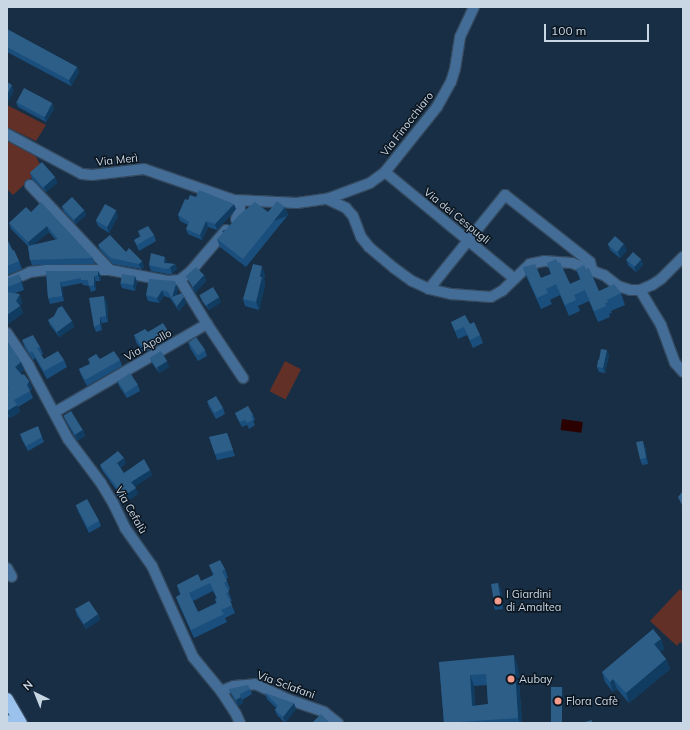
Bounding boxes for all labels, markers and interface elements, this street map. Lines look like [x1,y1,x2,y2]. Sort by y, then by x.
scale bar [546,16,651,42]
text: 100 m [551,23,586,38]
street label: Via Finocchiaro [378,89,436,159]
street label: Via Merì [96,151,138,169]
street label: Via dei Cespugli [421,185,493,247]
street label: Via Apollo [122,326,174,364]
street label: Via Cefalù [112,484,150,536]
place label: I Giardini di Amaltea [506,588,561,614]
marker: I Giardini di Amaltea [493,596,503,606]
street label: Via Sclafani [255,668,317,702]
place label: Aubay [519,672,552,686]
north arrow [16,674,56,714]
marker: Aubay [506,674,516,684]
text: N [20,677,36,693]
place label: Flora Cafè [566,694,618,708]
marker: Flora Cafè [553,696,563,706]

